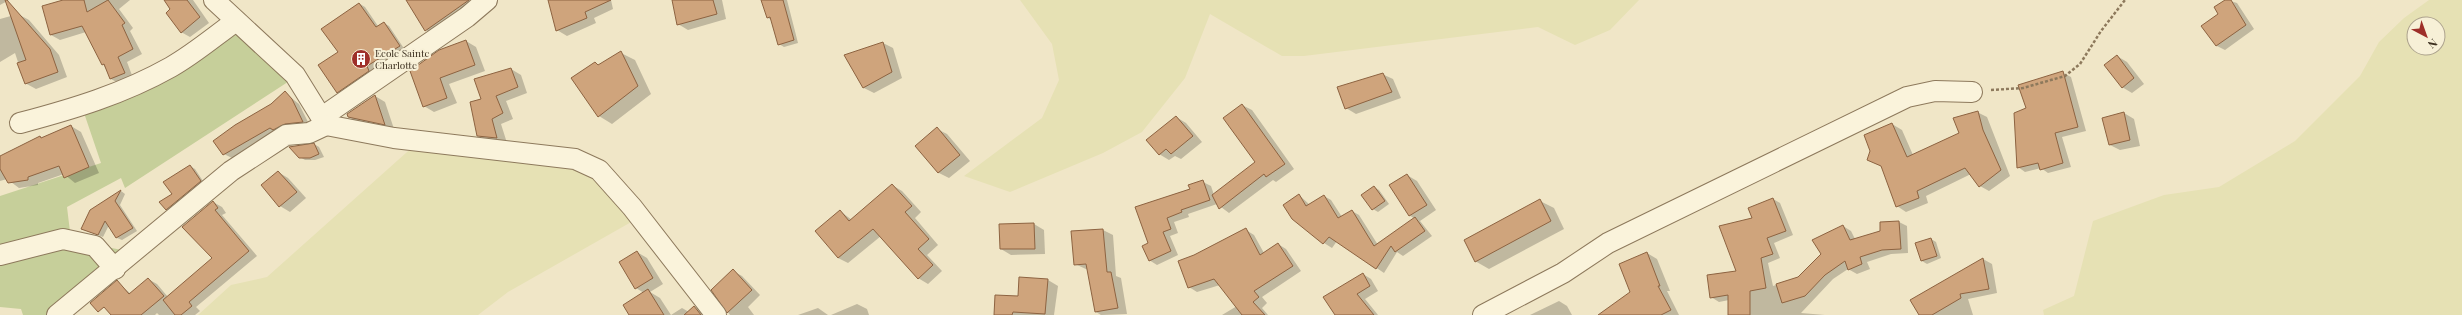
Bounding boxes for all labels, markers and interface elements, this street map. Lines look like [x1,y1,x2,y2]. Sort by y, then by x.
north arrow [2406,16,2446,56]
text: N [2425,36,2441,52]
place label: Ecole Sainte Charlotte [375,46,430,72]
building icon: Ecole Sainte Charlotte [350,48,372,70]

